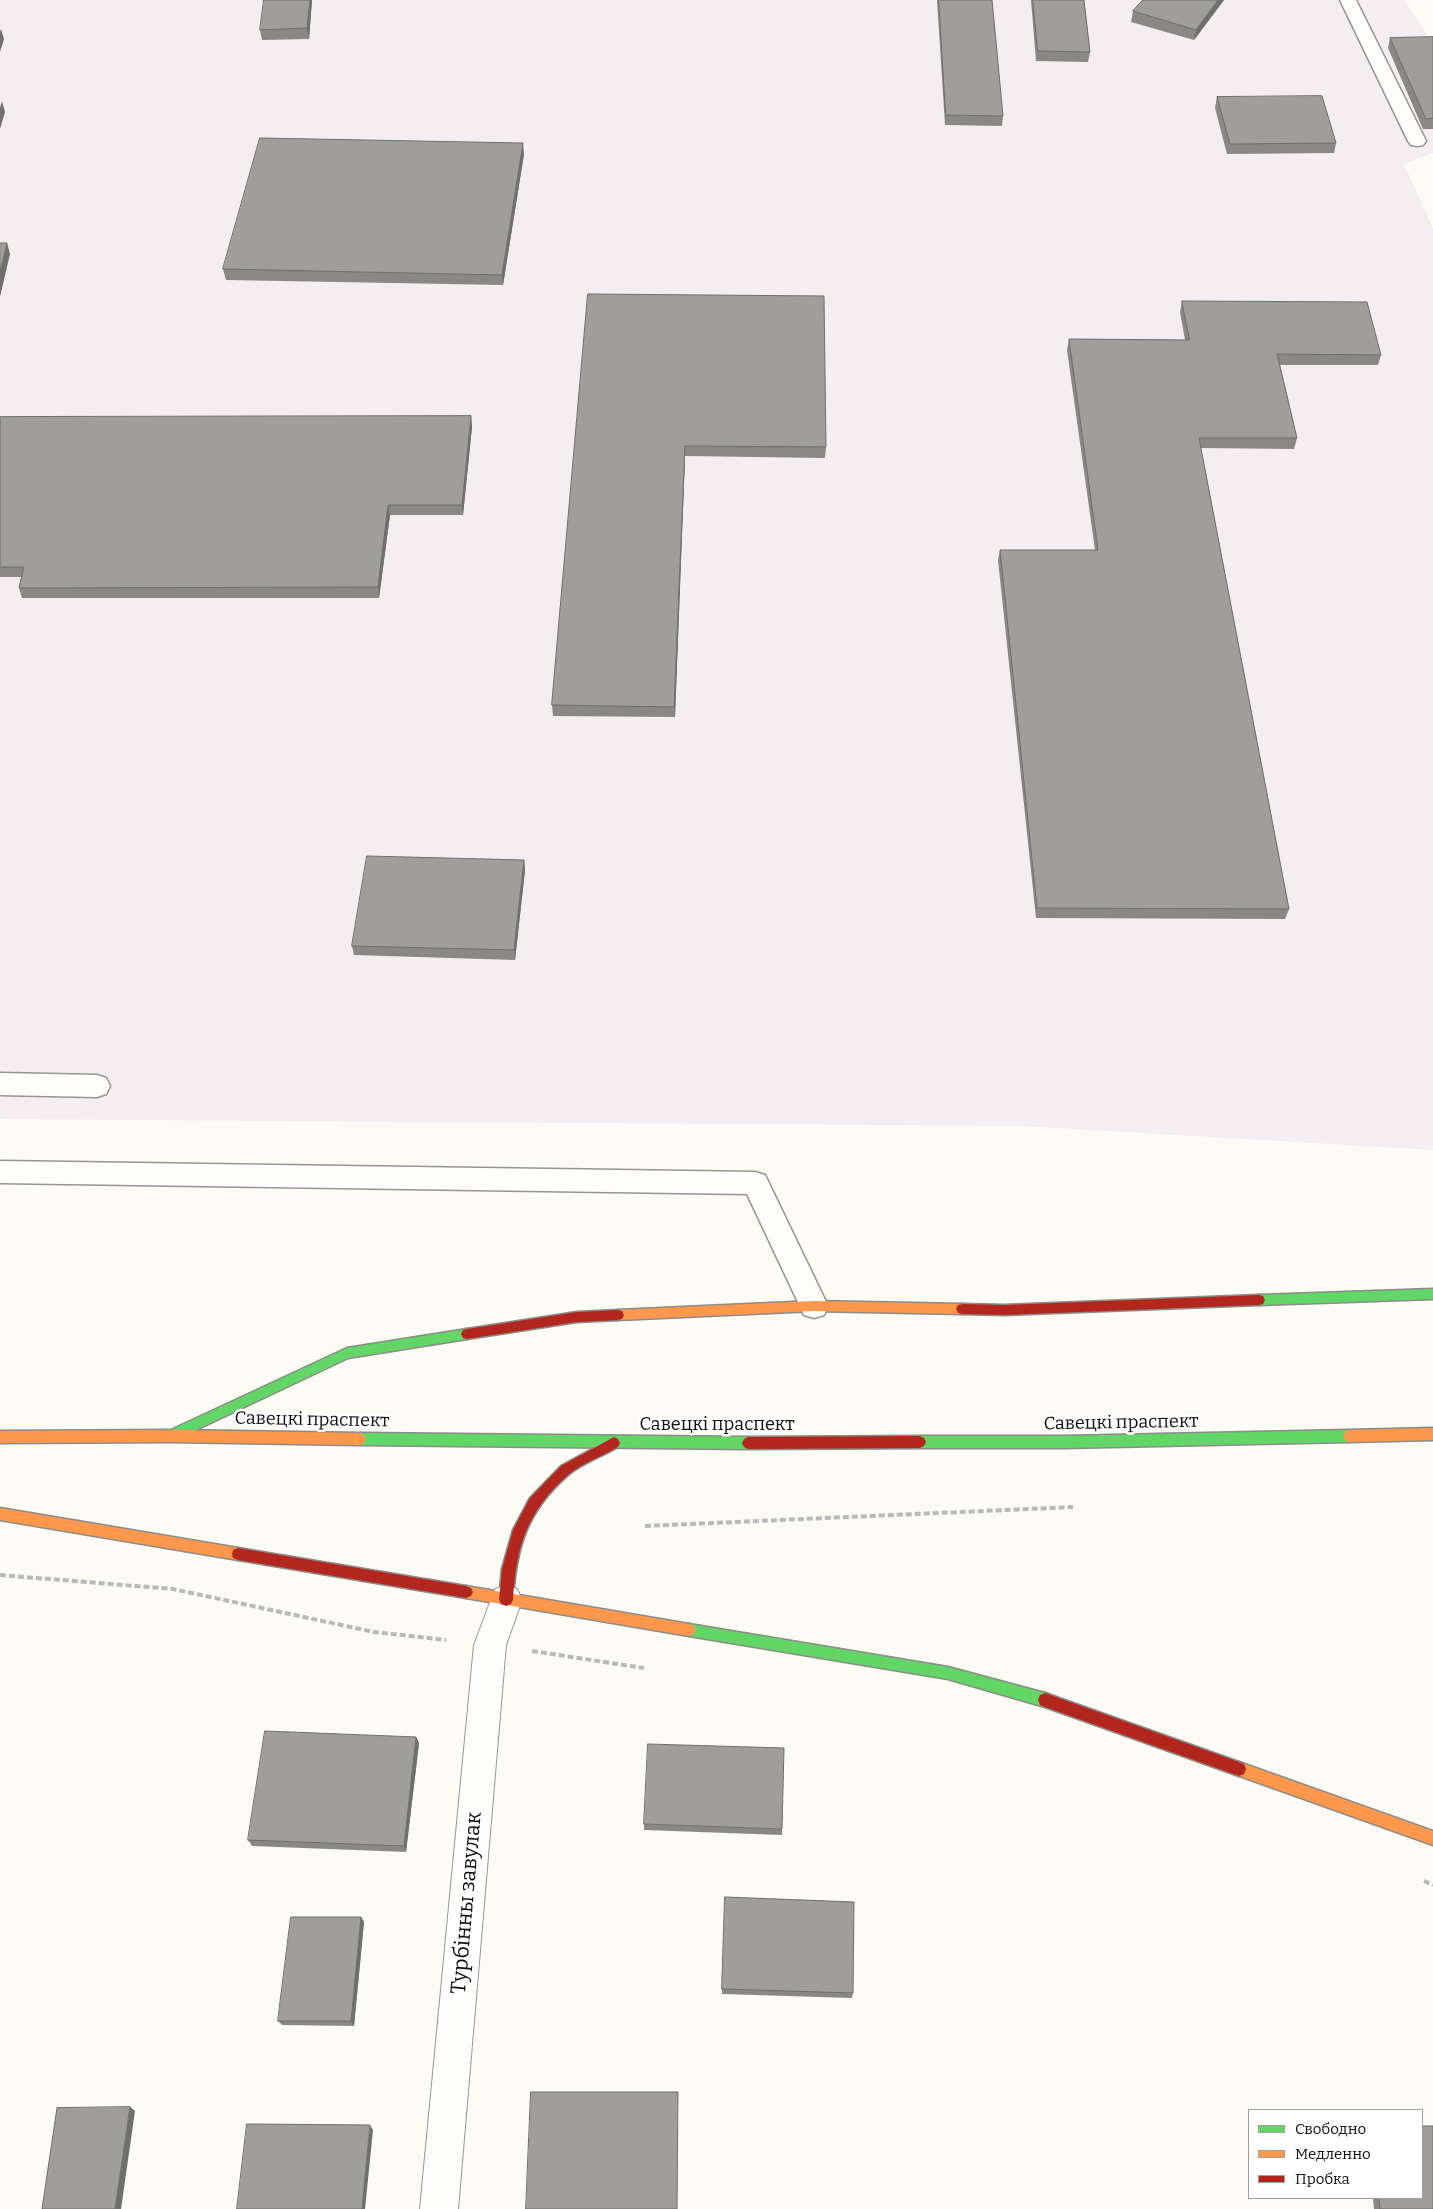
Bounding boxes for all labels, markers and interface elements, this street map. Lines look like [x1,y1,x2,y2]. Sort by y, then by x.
street label: Савецкі праспект [234,1408,390,1432]
street label: Савецкі праспект [1043,1411,1199,1435]
street label: Савецкі праспект [640,1414,794,1436]
street label: Турбінны завулак [446,1811,488,1995]
legend [1248,2109,1423,2199]
text: Свободно [1295,2120,1366,2138]
text: Медленно [1295,2145,1371,2163]
text: Пробка [1295,2170,1350,2188]

